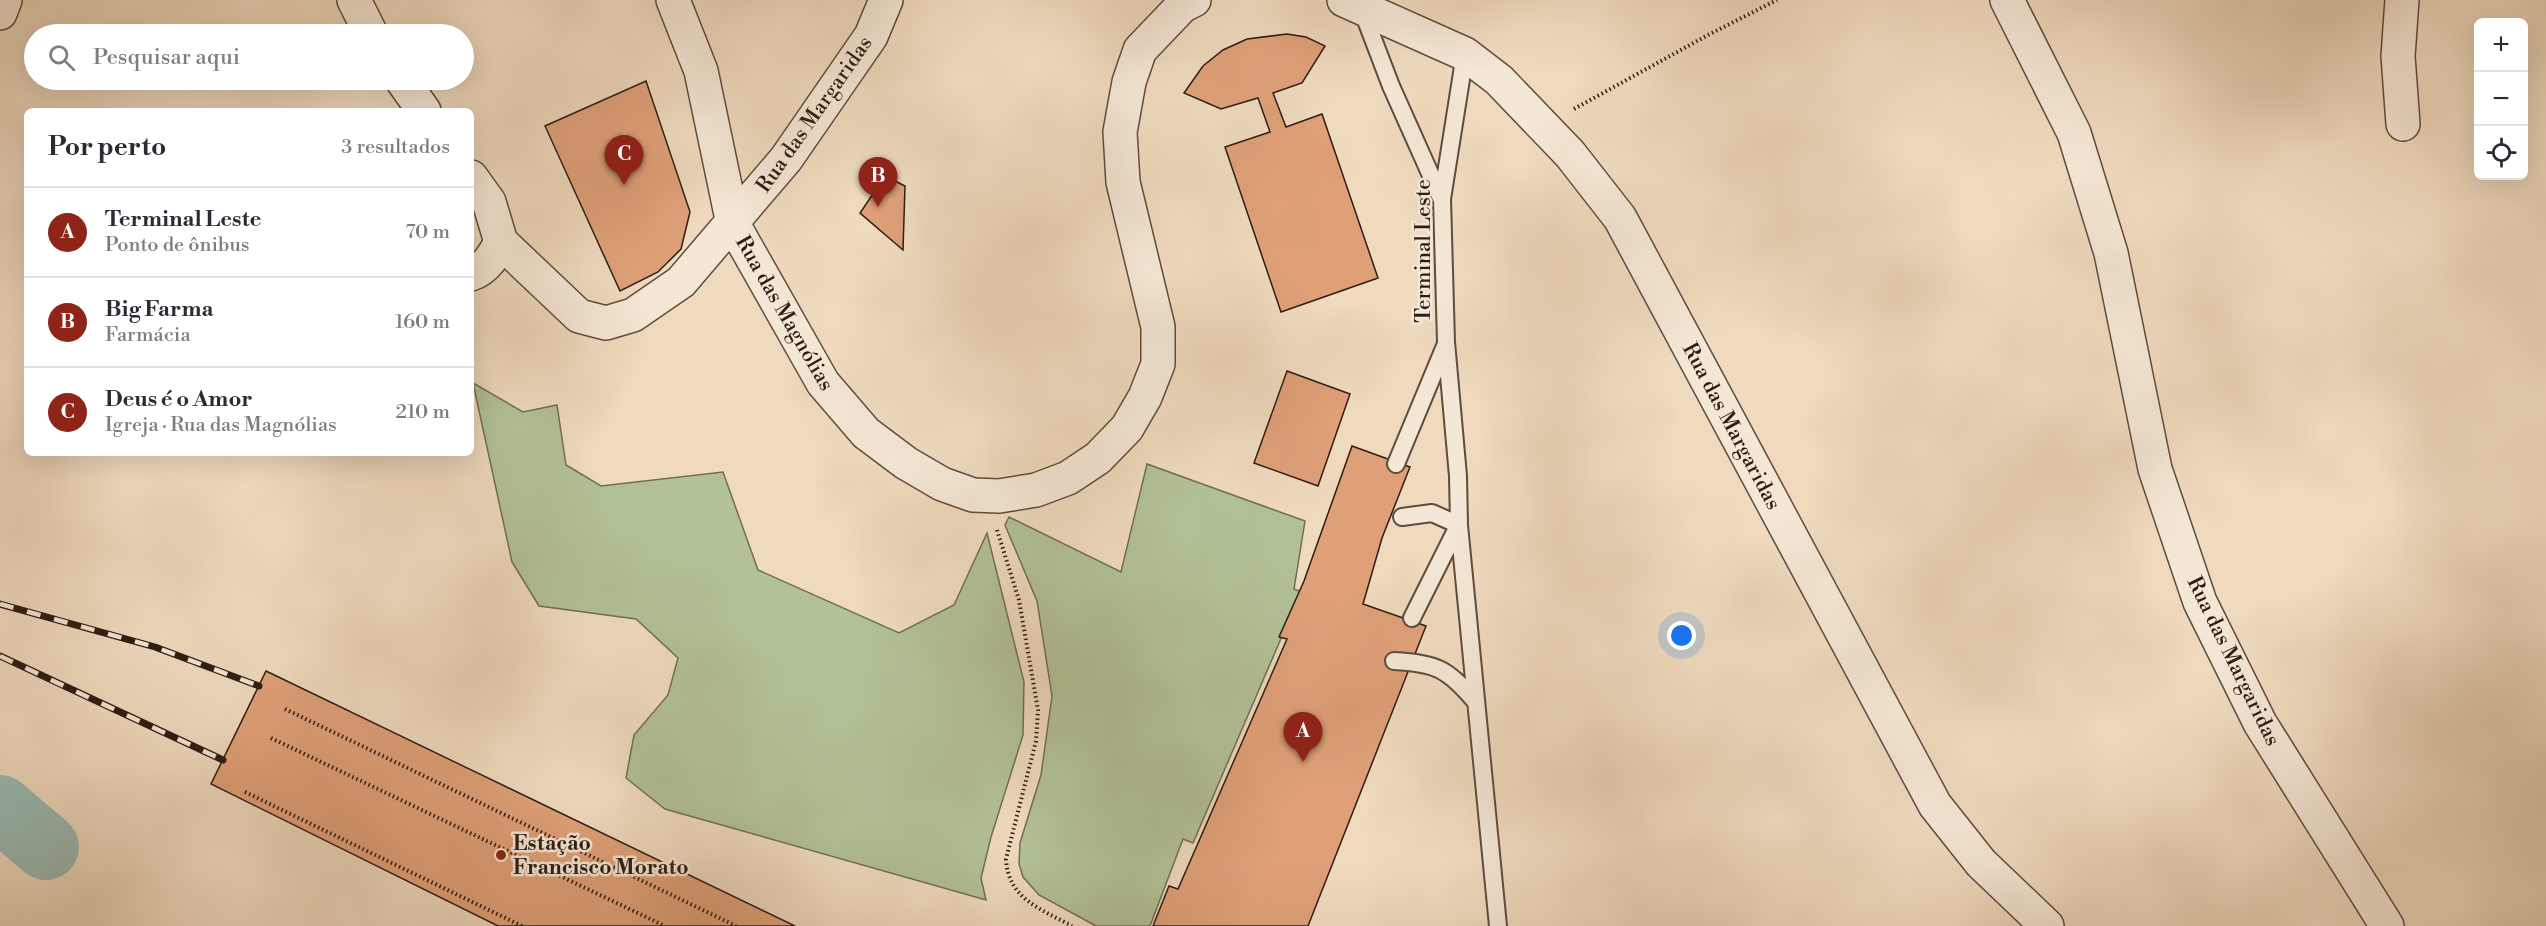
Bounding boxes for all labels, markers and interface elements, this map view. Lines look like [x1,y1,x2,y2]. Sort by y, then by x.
map controls [2474,18,2528,180]
button: + [2474,18,2528,72]
search box [24,24,474,90]
street label: Rua das Margaridas [751,31,879,198]
icon: search [45,41,78,74]
text: Pesquisar aqui [93,44,240,71]
button: − [2474,72,2528,126]
button: locate [2474,126,2528,180]
text: Por perto [48,131,166,163]
text: 3 resultados [341,135,450,160]
pin: C [604,136,644,185]
pin: B [858,158,898,207]
street label: Terminal Leste [1411,179,1437,323]
text: Terminal Leste [105,206,261,233]
text: A [60,220,75,245]
text: 70 m [406,220,450,245]
street label: Rua das Magnólias [729,231,839,396]
text: Ponto de ônibus [105,233,250,258]
text: Big Farma [105,296,213,323]
text: B [60,310,75,335]
text: 160 m [395,310,450,335]
text: Farmácia [105,323,191,348]
street label: Rua das Margaridas [1676,339,1786,514]
text: Deus é o Amor [105,386,252,413]
text: C [60,400,75,425]
text: 210 m [395,400,450,425]
text: Igreja · Rua das Magnólias [105,413,337,438]
street label: Rua das Margaridas [2181,572,2285,750]
your location [1667,621,1696,650]
pin: A [1284,712,1322,762]
place label: Estação Francisco Morato [513,831,689,881]
marker: Estação Francisco Morato [494,848,508,862]

